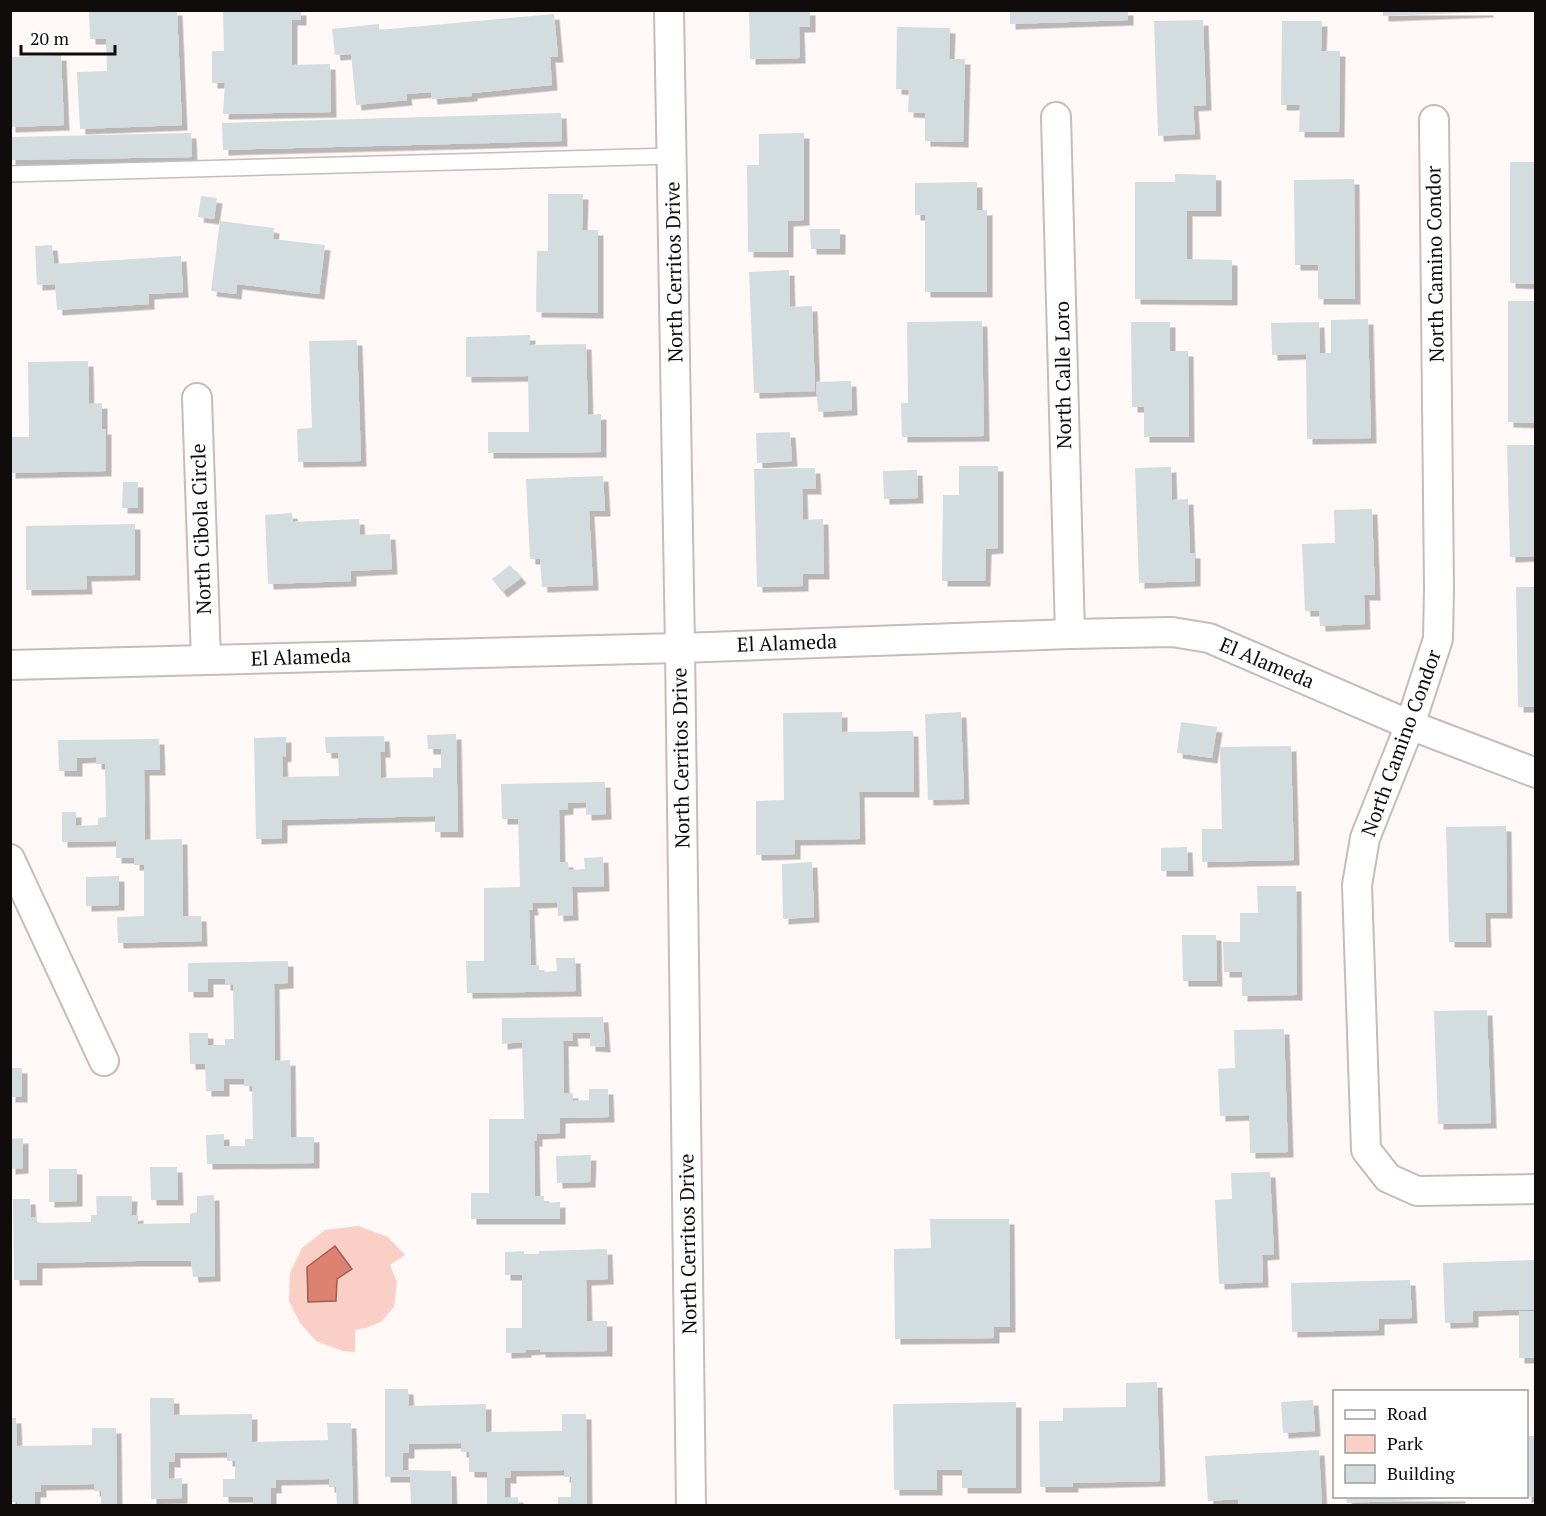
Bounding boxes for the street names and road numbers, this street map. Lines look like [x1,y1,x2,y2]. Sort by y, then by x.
street label: North Camino Condor [1419,165,1450,363]
street label: North Cerritos Drive [658,181,689,363]
street label: North Calle Loro [1048,301,1077,449]
street label: North Cibola Circle [184,443,217,615]
street label: El Alameda [736,627,838,658]
street label: El Alameda [1216,630,1319,695]
street label: El Alameda [250,641,352,672]
street label: North Camino Condor [1354,646,1447,840]
street label: North Cerritos Drive [665,667,696,849]
street label: North Cerritos Drive [672,1153,703,1335]

